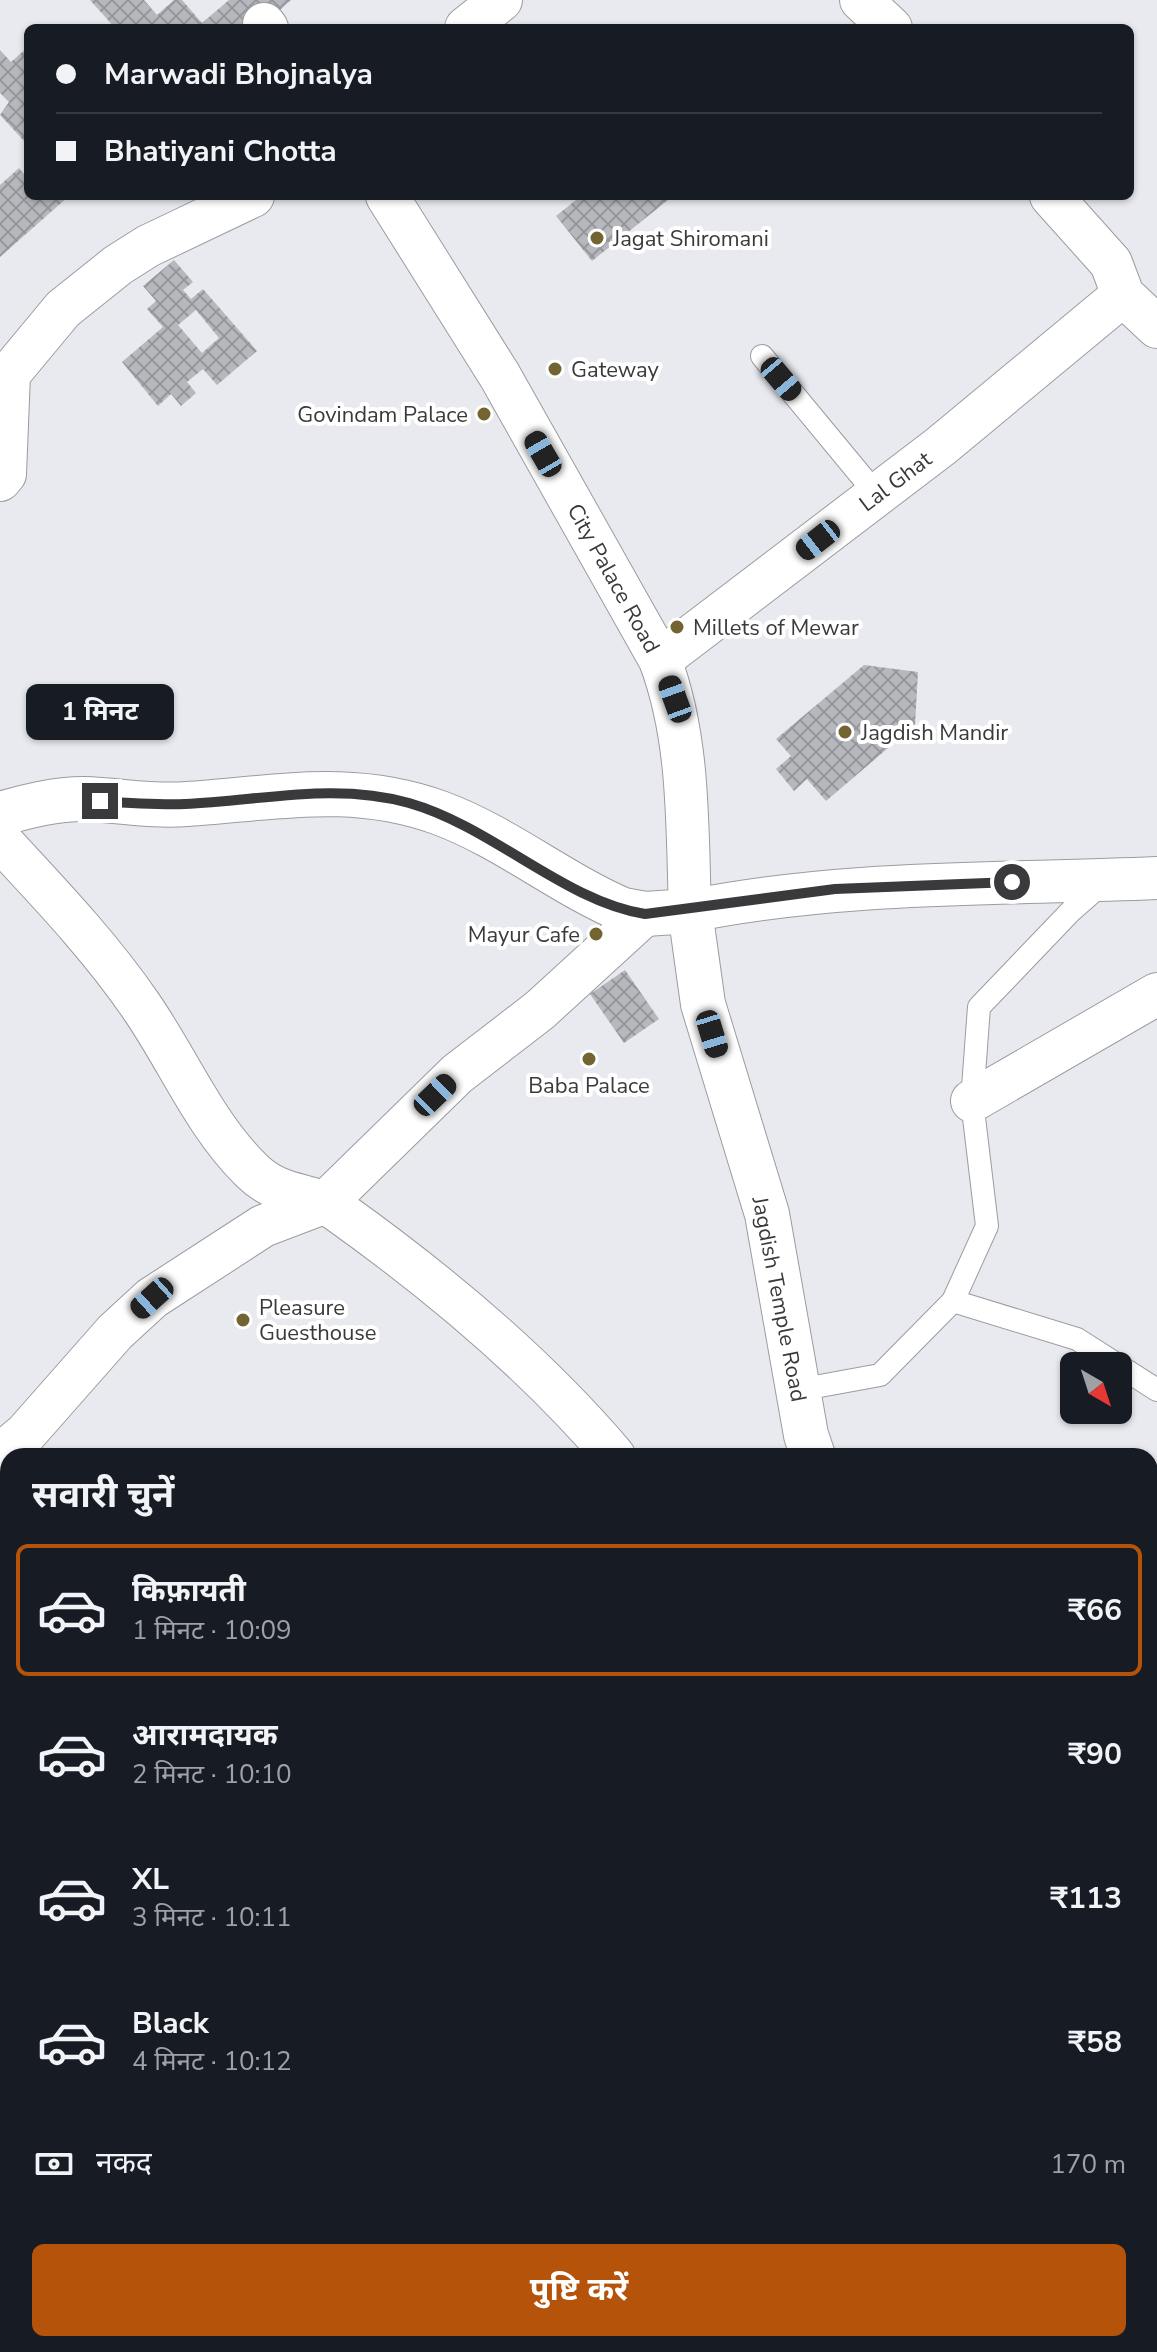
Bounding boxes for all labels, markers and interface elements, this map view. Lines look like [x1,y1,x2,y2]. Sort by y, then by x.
text: Marwadi Bhojnalya [104,54,373,95]
text: Bhatiyani Chotta [104,131,337,172]
place label: Jagat Shiromani [612,224,769,254]
marker: Jagat Shiromani [588,229,606,247]
car [756,353,806,405]
place label: Gateway [571,355,660,385]
marker: Gateway [546,360,564,378]
place label: Govindam Palace [297,400,468,430]
marker: Govindam Palace [475,405,493,423]
car [521,427,565,481]
street label: Lal Ghat [853,444,938,519]
street label: City Palace Road [560,498,667,659]
car [792,516,844,564]
place label: Millets of Mewar [693,613,859,643]
marker: Millets of Mewar [668,618,686,636]
car [656,672,694,726]
callout: 1 मिनट [26,685,174,741]
text: 1 मिनट [61,694,139,729]
place label: Jagdish Mandir [860,718,1008,748]
marker: Jagdish Mandir [836,723,854,741]
route end [82,783,118,819]
route start [994,864,1030,900]
place label: Mayur Cafe [468,920,580,950]
marker: Mayur Cafe [587,925,605,943]
car [694,1008,730,1060]
marker: Baba Palace [580,1050,598,1068]
car [409,1070,461,1120]
place label: Baba Palace [528,1071,650,1101]
street label: Jagdish Temple Road [744,1193,814,1404]
car [126,1273,178,1323]
place label: Pleasure Guesthouse [259,1293,377,1348]
marker: Pleasure Guesthouse [234,1311,252,1329]
north arrow [1060,1352,1132,1424]
map controls [1060,1352,1132,1424]
text: सवारी चुनें [32,1471,174,1520]
text: किफ़ायती [132,1571,246,1612]
icon: car [36,1574,108,1646]
text: ₹66 [1068,1590,1122,1631]
text: 1 मिनट · 10:09 [132,1613,292,1648]
text: आरामदायक [132,1715,278,1756]
icon: car [36,1718,108,1790]
text: ₹90 [1068,1734,1122,1775]
text: 2 मिनट · 10:10 [132,1757,292,1792]
text: XL [132,1859,169,1900]
icon: car [36,1862,108,1934]
text: ₹113 [1050,1878,1122,1919]
text: 3 मिनट · 10:11 [132,1900,292,1935]
text: Black [132,2003,209,2044]
icon: car [36,2006,108,2078]
text: ₹58 [1068,2022,1122,2063]
text: 4 मिनट · 10:12 [132,2044,292,2079]
icon: cash [32,2142,76,2186]
text: नकद [96,2143,152,2184]
text: 170 m [1050,2147,1126,2182]
button: पुष्टि करें [32,2244,1126,2336]

